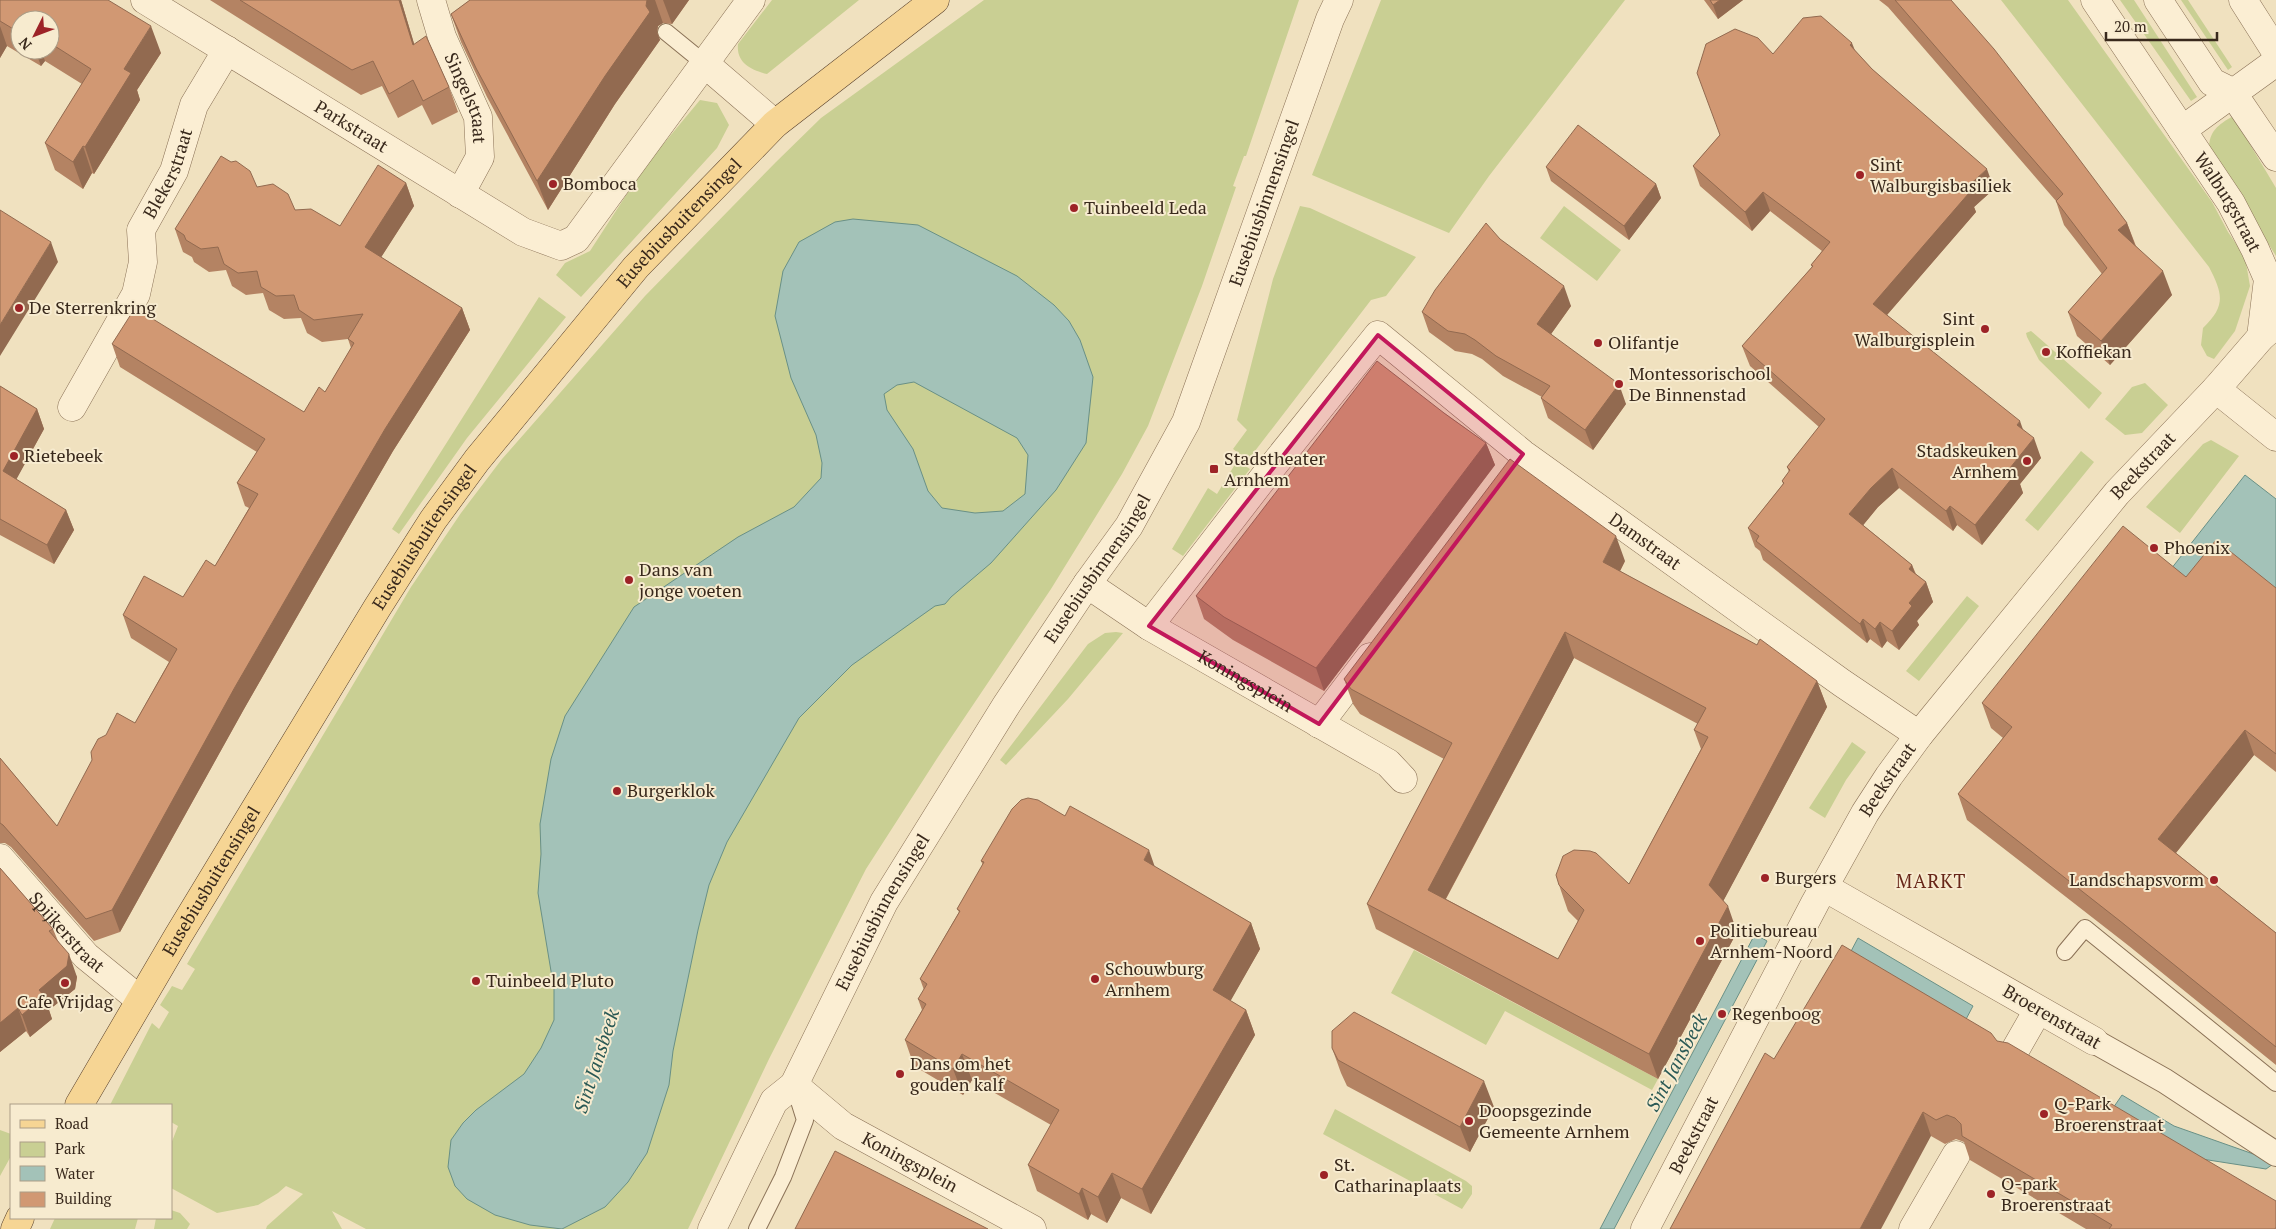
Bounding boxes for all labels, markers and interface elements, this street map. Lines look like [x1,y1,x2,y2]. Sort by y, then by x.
north arrow [10,10,60,60]
scale bar [2106,10,2217,42]
text: 20 m [2114,16,2147,36]
text: N [14,33,36,54]
street label: Singelstraat [440,48,492,145]
street label: Parkstraat [310,94,393,158]
street label: Eusebiusbinnensingel [1223,116,1304,289]
street label: Blekerstraat [137,125,197,222]
street label: Walburgstraat [2189,147,2268,256]
street label: Eusebiusbuitensingel [611,152,746,292]
place label: Sint Walburgisbasiliek [1870,152,2012,197]
marker: Sint Walburgisbasiliek [1854,169,1866,181]
place label: Bomboca [563,171,637,195]
marker: Bomboca [547,178,559,190]
place label: Tuinbeeld Leda [1084,195,1207,219]
marker: Tuinbeeld Leda [1068,202,1080,214]
place label: De Sterrenkring [29,295,156,319]
marker: De Sterrenkring [13,302,25,314]
place label: Sint Walburgisplein [1854,306,1975,351]
marker: Sint Walburgisplein [1979,323,1991,335]
place label: Olifantje [1608,330,1679,354]
marker: Olifantje [1592,337,1604,349]
place label: Koffiekan [2056,339,2132,363]
marker: Koffiekan [2040,346,2052,358]
place label: Montessorischool De Binnenstad [1629,361,1771,406]
marker: Montessorischool De Binnenstad [1613,378,1625,390]
street label: Beekstraat [2104,426,2180,504]
place label: Stadskeuken Arnhem [1917,438,2017,483]
place label: Rietebeek [24,443,104,467]
place label: Stadstheater Arnhem [1224,446,1325,491]
marker: Rietebeek [8,450,20,462]
marker: Stadskeuken Arnhem [2021,455,2033,467]
street label: Eusebiusbuitensingel [366,459,481,614]
marker: Stadstheater Arnhem [1208,463,1220,475]
street label: Eusebiusbinnensingel [1038,489,1155,647]
street label: Damstraat [1605,507,1687,575]
place label: Phoenix [2164,535,2230,559]
marker: Phoenix [2148,542,2160,554]
place label: Dans van jonge voeten [639,557,742,602]
marker: Dans van jonge voeten [623,574,635,586]
street label: Koningsplein [1194,644,1298,717]
street label: Beekstraat [1853,737,1921,821]
place label: Burgerklok [627,778,715,802]
marker: Burgerklok [611,785,623,797]
street label: Eusebiusbuitensingel [156,801,265,960]
street label: Eusebiusbinnensingel [829,829,934,994]
place label: Burgers [1775,865,1837,889]
place label: Landschapsvorm [2069,867,2204,891]
district label: MARKT [1896,868,1966,893]
marker: Burgers [1759,872,1771,884]
marker: Landschapsvorm [2208,874,2220,886]
street label: Spijkerstraat [24,886,110,978]
place label: Politiebureau Arnhem-Noord [1710,918,1833,963]
marker: Politiebureau Arnhem-Noord [1694,935,1706,947]
place label: Schouwburg Arnhem [1105,956,1204,1001]
place label: Tuinbeeld Pluto [486,968,614,992]
marker: Schouwburg Arnhem [1089,973,1101,985]
marker: Tuinbeeld Pluto [470,975,482,987]
marker: Cafe Vrijdag [59,977,71,989]
street label: Broerenstraat [1999,978,2106,1054]
place label: Cafe Vrijdag [17,989,114,1013]
place label: Regenboog [1732,1001,1821,1025]
water label: Sint Jansbeek [567,1005,624,1116]
water label: Sint Jansbeek [1639,1007,1712,1115]
marker: Regenboog [1716,1008,1728,1020]
place label: Dans om het gouden kalf [910,1051,1011,1096]
marker: Dans om het gouden kalf [894,1068,906,1080]
street label: Beekstraat [1663,1091,1724,1178]
place label: Q-Park Broerenstraat [2054,1091,2164,1136]
place label: Doopsgezinde Gemeente Arnhem [1479,1098,1630,1143]
legend [10,1104,172,1219]
marker: Q-Park Broerenstraat [2038,1108,2050,1120]
text: Road [55,1113,88,1133]
marker: Doopsgezinde Gemeente Arnhem [1463,1115,1475,1127]
street label: Koningsplein [858,1126,963,1197]
text: Park [55,1138,85,1158]
place label: St. Catharinaplaats [1334,1152,1461,1197]
text: Water [55,1163,95,1183]
marker: St. Catharinaplaats [1318,1169,1330,1181]
place label: Q-park Broerenstraat [2001,1171,2111,1216]
text: Building [55,1188,113,1208]
marker: Q-park Broerenstraat [1985,1188,1997,1200]

